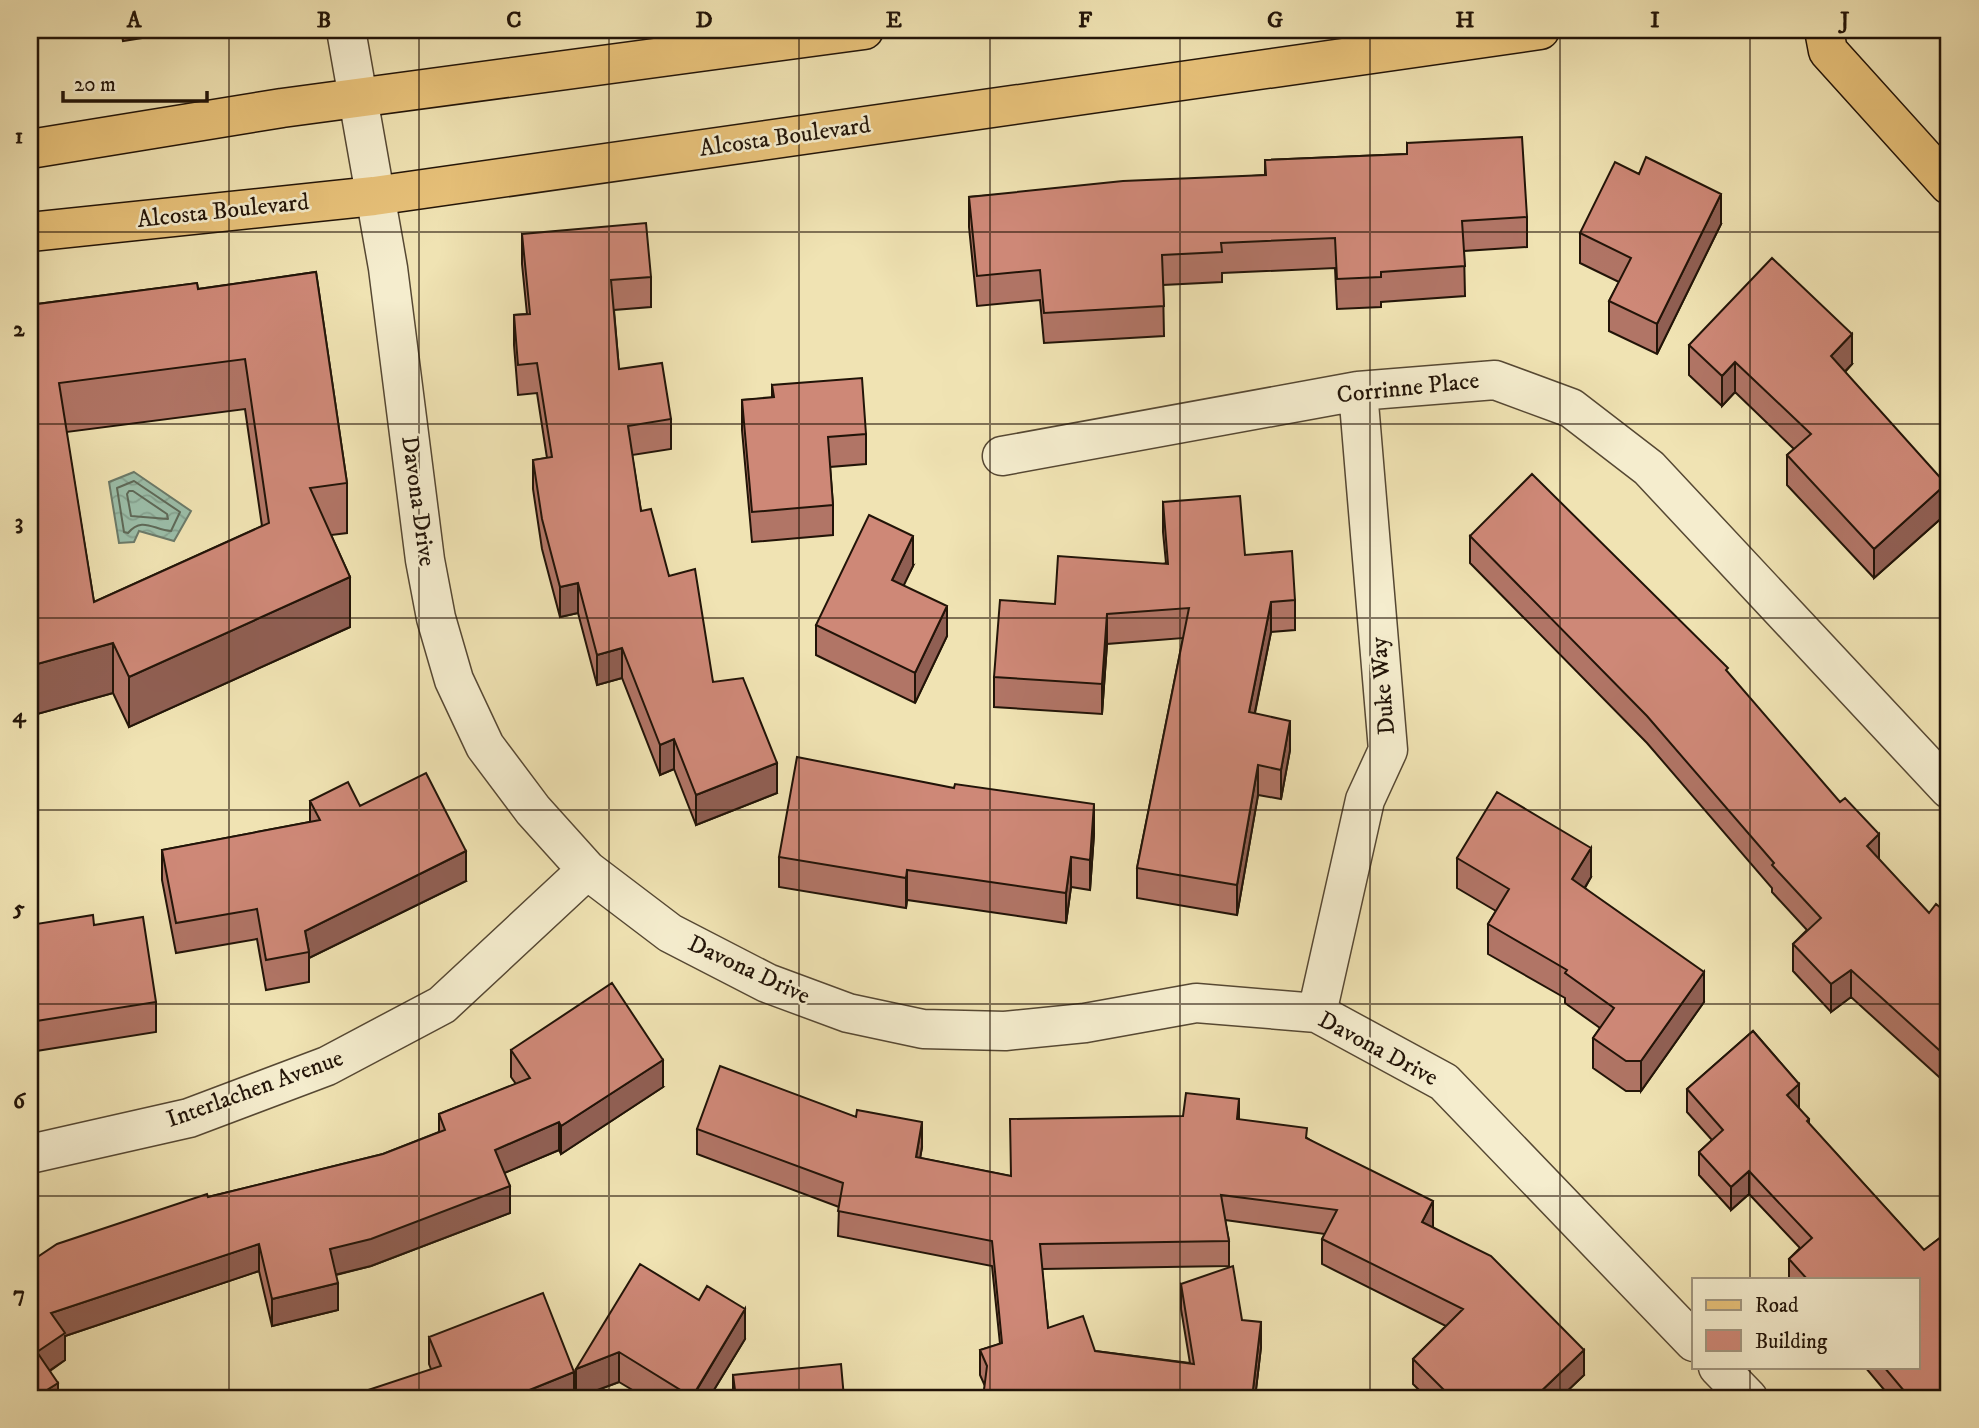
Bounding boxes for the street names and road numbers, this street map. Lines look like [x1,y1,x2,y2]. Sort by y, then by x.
street label: Alcosta Boulevard [697,110,873,164]
street label: Alcosta Boulevard [136,187,310,235]
street label: Corrinne Place [1335,366,1481,410]
street label: Davona Drive [394,434,442,568]
street label: Duke Way [1364,635,1402,736]
street label: Davona Drive [683,929,815,1011]
street label: Davona Drive [1313,1005,1443,1093]
street label: Interlachen Avenue [163,1043,347,1135]

